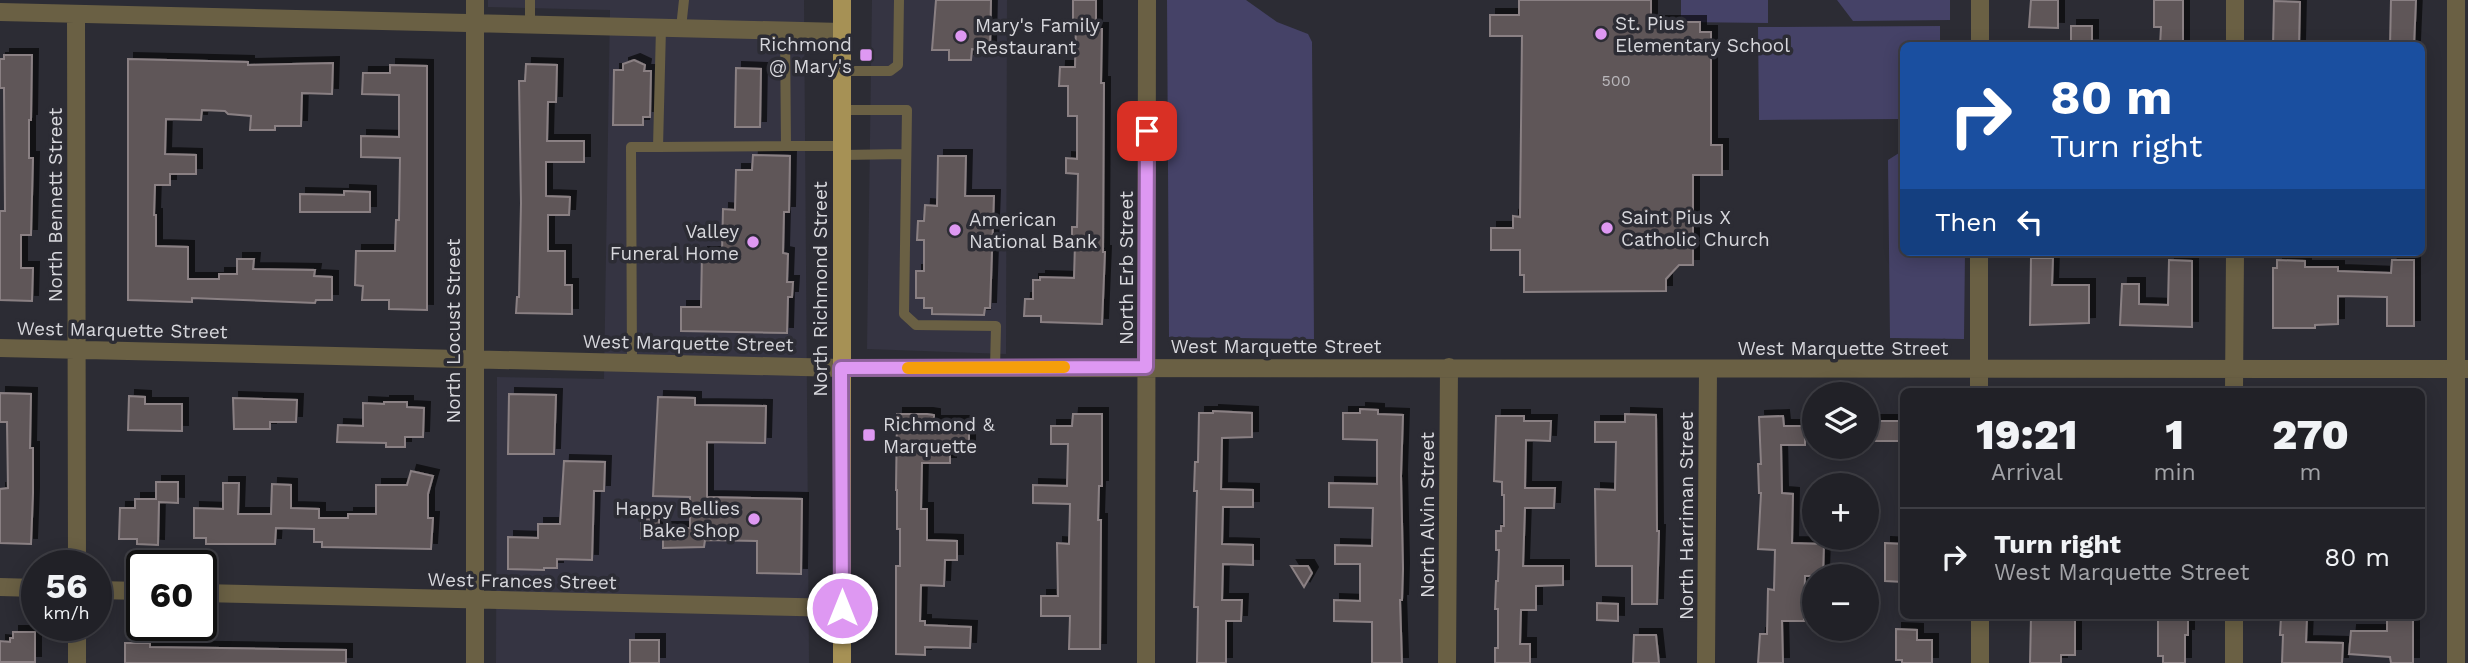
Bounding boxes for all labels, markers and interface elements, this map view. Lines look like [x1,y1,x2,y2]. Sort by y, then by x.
place label: St. Pius Elementary School [1615,12,1790,57]
place label: Mary's Family Restaurant [975,14,1100,59]
marker: St. Pius Elementary School [1593,26,1609,42]
marker: Mary's Family Restaurant [953,28,969,44]
place label: Richmond @ Mary's [759,33,852,78]
marker: Richmond @ Mary's [858,47,874,63]
text: 80 m [2050,68,2172,126]
icon: right [1935,70,2026,161]
house number: 500 [1601,71,1631,90]
pin [1117,101,1177,161]
street label: North Bennett Street [44,108,67,302]
icon: arrive [1128,112,1166,150]
text: Turn right [2050,127,2202,165]
street label: North Richmond Street [809,181,832,397]
street label: North Erb Street [1115,191,1138,345]
icon: left [2011,203,2049,241]
place label: Saint Pius X Catholic Church [1621,206,1770,251]
text: Then [1935,207,1997,237]
place label: American National Bank [969,208,1098,253]
place label: Valley Funeral Home [610,220,739,265]
marker: Saint Pius X Catholic Church [1599,220,1615,236]
marker: American National Bank [947,222,963,238]
marker: Valley Funeral Home [745,234,761,250]
street label: North Locust Street [442,238,465,424]
street label: West Marquette Street [16,317,228,343]
street label: West Marquette Street [582,330,794,356]
street label: West Marquette Street [1171,335,1382,358]
street label: West Marquette Street [1738,337,1949,360]
map controls [1802,382,1879,641]
button: layers [1802,382,1879,459]
text: 19:21 [1976,410,2077,459]
text: 1 [2165,410,2184,459]
text: 270 [2272,410,2349,459]
street label: North Harriman Street [1675,412,1698,620]
place label: Richmond & Marquette [883,413,995,458]
marker: Richmond & Marquette [861,427,877,443]
street label: North Alvin Street [1416,432,1439,598]
text: Arrival [1991,459,2063,486]
text: min [2154,459,2196,486]
text: m [2299,459,2321,486]
button: + [1802,473,1879,550]
place label: Happy Bellies Bake Shop [615,497,740,542]
marker: Happy Bellies Bake Shop [746,511,762,527]
text: Turn right [1994,529,2121,559]
icon: right [1935,538,1973,576]
text: 80 m [2324,542,2390,572]
speed limit sign: 60 [126,550,217,641]
text: West Marquette Street [1994,559,2249,586]
button: − [1802,564,1879,641]
text: 56 [46,565,87,607]
street label: West Frances Street [427,568,617,594]
position arrow [805,571,879,645]
text: km/h [43,602,90,623]

